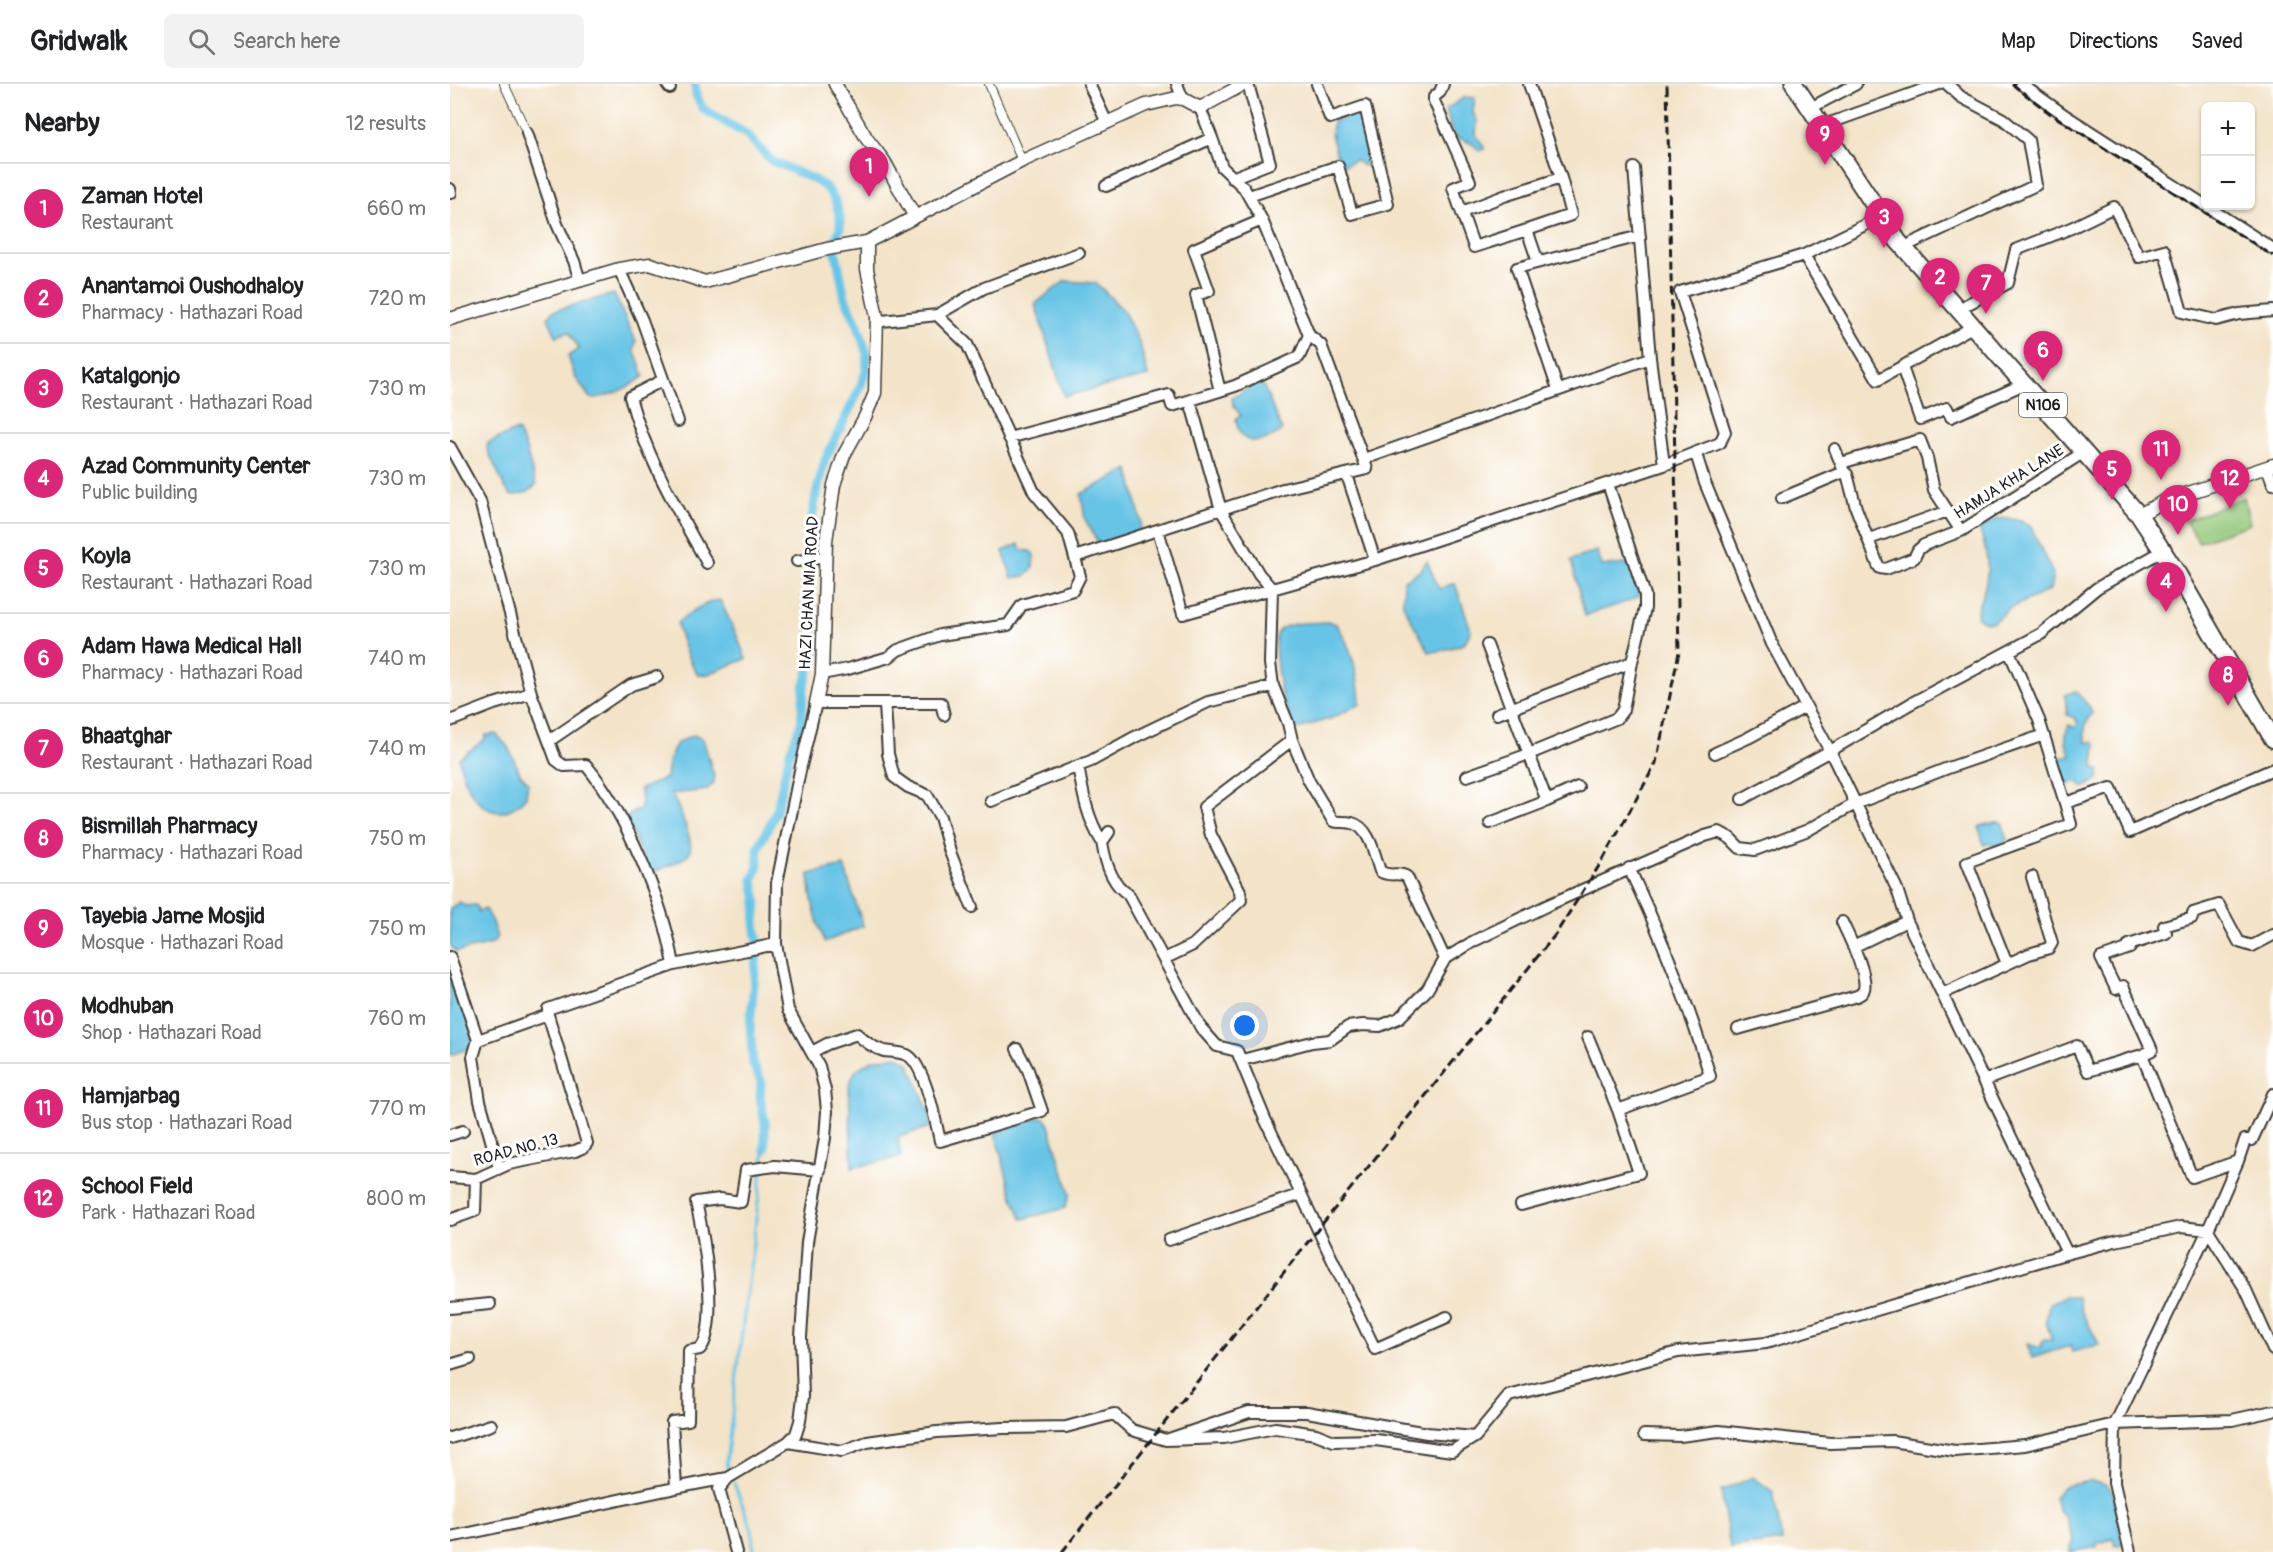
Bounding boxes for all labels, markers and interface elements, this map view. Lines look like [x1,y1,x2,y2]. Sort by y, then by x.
search box [164,14,584,68]
text: Gridwalk [30,24,128,59]
icon: search [185,25,218,58]
text: Search here [233,27,340,55]
text: Map [2001,28,2036,55]
text: Directions [2069,28,2158,55]
text: Saved [2191,28,2243,55]
map controls [2201,102,2255,210]
button: + [2201,102,2255,156]
text: Nearby [24,107,100,139]
text: 12 results [346,111,426,136]
pin: 9 [1806,116,1844,165]
pin: 1 [850,147,888,197]
button: − [2201,156,2255,210]
text: Zaman Hotel [81,182,203,210]
text: 1 [40,196,47,221]
text: 660 m [367,196,426,221]
pin: 3 [1864,198,1904,248]
text: Restaurant [81,210,173,235]
pin: 2 [1920,258,1960,308]
pin: 7 [1966,264,2006,314]
text: Anantamoi Oushodhaloy [81,272,303,300]
text: 2 [38,286,49,311]
text: 720 m [368,286,426,311]
text: Pharmacy · Hathazari Road [81,300,303,325]
pin: 6 [2024,332,2062,381]
text: Katalgonjo [81,362,180,390]
text: 3 [38,376,49,401]
text: 730 m [369,376,426,401]
text: Restaurant · Hathazari Road [81,390,313,415]
road number: N106 [2019,393,2067,417]
pin: 11 [2142,430,2180,480]
street label: HAMJA KHA LANE [1950,440,2068,524]
pin: 5 [2092,450,2132,500]
text: Azad Community Center [81,452,310,480]
pin: 12 [2210,460,2250,509]
text: 4 [38,466,49,491]
text: 730 m [369,466,426,491]
text: Public building [81,480,197,505]
pin: 10 [2158,486,2198,535]
street label: HAZI CHAN MIA ROAD [795,516,823,670]
text: Koyla [81,542,131,570]
text: 5 [38,556,49,581]
text: 730 m [369,556,426,581]
pin: 4 [2146,562,2186,612]
text: Restaurant · Hathazari Road [81,570,313,595]
text: Adam Hawa Medical Hall [81,632,302,660]
text: 6 [38,646,49,671]
text: 740 m [368,646,426,671]
pin: 8 [2208,656,2248,706]
text: Pharmacy · Hathazari Road [81,660,303,685]
text: Bhaatghar [81,722,172,750]
text: 7 [38,736,49,761]
text: 740 m [368,736,426,761]
text: Restaurant · Hathazari Road [81,750,313,775]
text: Bismillah Pharmacy [81,812,257,840]
text: 8 [38,826,49,851]
text: 750 m [369,826,426,851]
text: Pharmacy · Hathazari Road [81,840,303,865]
text: Tayebia Jame Mosjid [81,902,265,930]
text: 9 [38,916,49,941]
text: 750 m [369,916,426,941]
text: Mosque · Hathazari Road [81,930,284,955]
text: Modhuban [81,992,174,1020]
text: 10 [33,1006,54,1031]
text: 760 m [368,1006,426,1031]
your location [1230,1011,1259,1040]
text: Shop · Hathazari Road [81,1020,262,1045]
text: Hamjarbag [81,1082,180,1110]
text: 11 [36,1096,51,1121]
text: 770 m [369,1096,426,1121]
text: Bus stop · Hathazari Road [81,1110,292,1135]
street label: ROAD NO. 13 [472,1129,560,1171]
text: School Field [81,1172,193,1200]
text: 12 [34,1186,53,1211]
text: 800 m [367,1186,426,1211]
text: Park · Hathazari Road [81,1200,255,1225]

